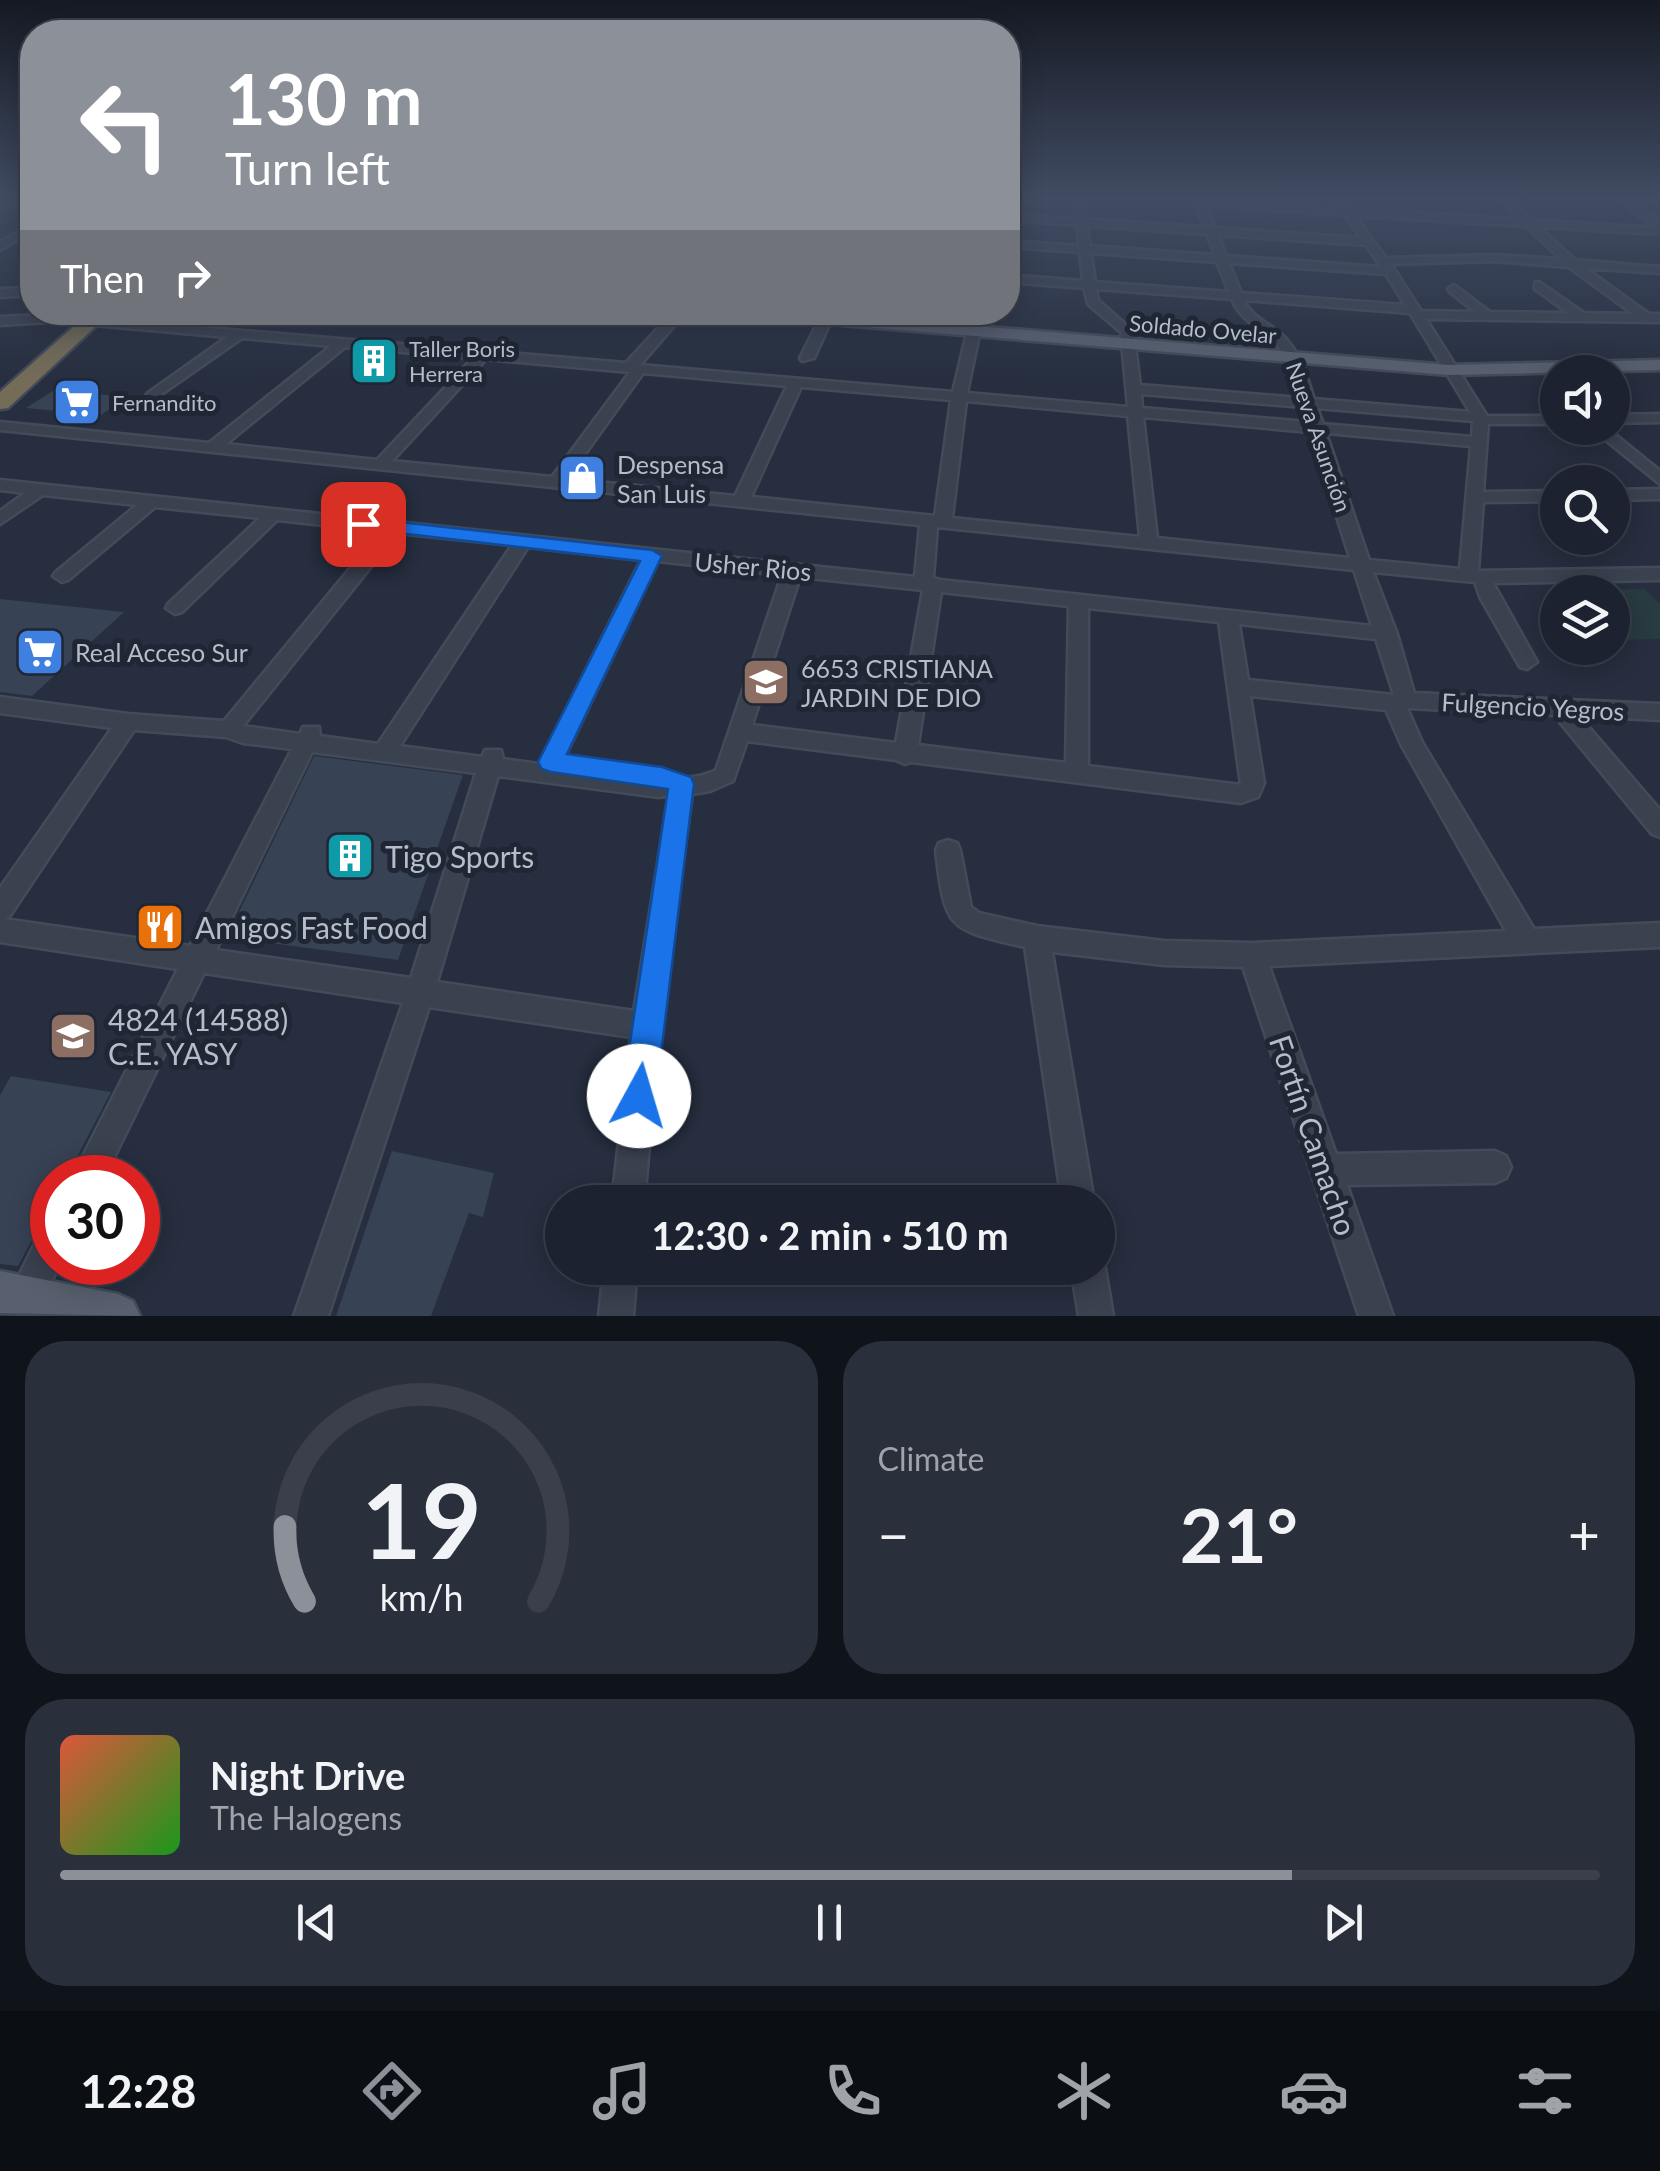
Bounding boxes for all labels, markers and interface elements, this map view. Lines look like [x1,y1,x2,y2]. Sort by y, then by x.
text: 130 m [225,56,422,140]
icon: left [60,60,190,190]
text: Turn left [225,141,390,195]
icon: right [165,250,220,305]
text: Then [60,255,145,301]
street label: Soldado Ovelar [1128,309,1278,349]
building icon: Taller Boris Herrera [348,335,400,387]
place label: Taller Boris Herrera [409,335,515,387]
map controls [1540,355,1630,665]
button: sound [1540,355,1630,445]
street label: Nueva Asunción [1281,359,1357,515]
supermarket icon: Fernandito [51,376,103,428]
place label: Fernandito [112,389,217,416]
place label: Despensa San Luis [617,449,724,508]
shop icon: Despensa San Luis [556,452,608,504]
button: search [1540,465,1630,555]
pin [321,482,406,567]
icon: arrive [336,497,391,552]
street label: Usher Rios [693,546,813,586]
button: layers [1540,575,1630,665]
supermarket icon: Real Acceso Sur [14,626,66,678]
place label: Real Acceso Sur [75,637,248,667]
place label: 6653 CRISTIANA JARDIN DE DIO [801,653,993,712]
school or university icon: 6653 CRISTIANA JARDIN DE DIO [740,656,792,708]
street label: Fulgencio Yegros [1441,686,1625,726]
building icon: Tigo Sports [324,830,376,882]
place label: Tigo Sports [385,838,534,874]
restaurant icon: Amigos Fast Food [134,901,186,953]
place label: Amigos Fast Food [195,909,428,945]
place label: 4824 (14588) C.E. YASY [108,1001,288,1071]
school or university icon: 4824 (14588) C.E. YASY [47,1010,99,1062]
street label: Fortín Camacho [1263,1030,1365,1240]
position arrow [587,1044,691,1148]
speed limit sign: 30 [30,1155,160,1285]
text: 12:30 · 2 min · 510 m [651,1212,1009,1258]
text: Climate [878,1439,984,1478]
text: 19 [361,1456,482,1581]
text: 21° [1180,1489,1298,1579]
text: − [878,1501,909,1567]
text: + [1568,1501,1600,1567]
text: km/h [379,1576,463,1619]
text: Night Drive [210,1752,405,1798]
text: The Halogens [210,1798,402,1837]
icon: previous [289,1895,344,1950]
icon: pause [802,1895,857,1950]
icon: next [1316,1895,1371,1950]
icon: directions [357,2056,427,2126]
icon: music [587,2056,657,2126]
icon: phone [818,2056,888,2126]
icon: climate [1049,2056,1119,2126]
icon: car [1279,2056,1349,2126]
icon: filters [1510,2056,1580,2126]
text: 12:28 [80,2064,196,2118]

